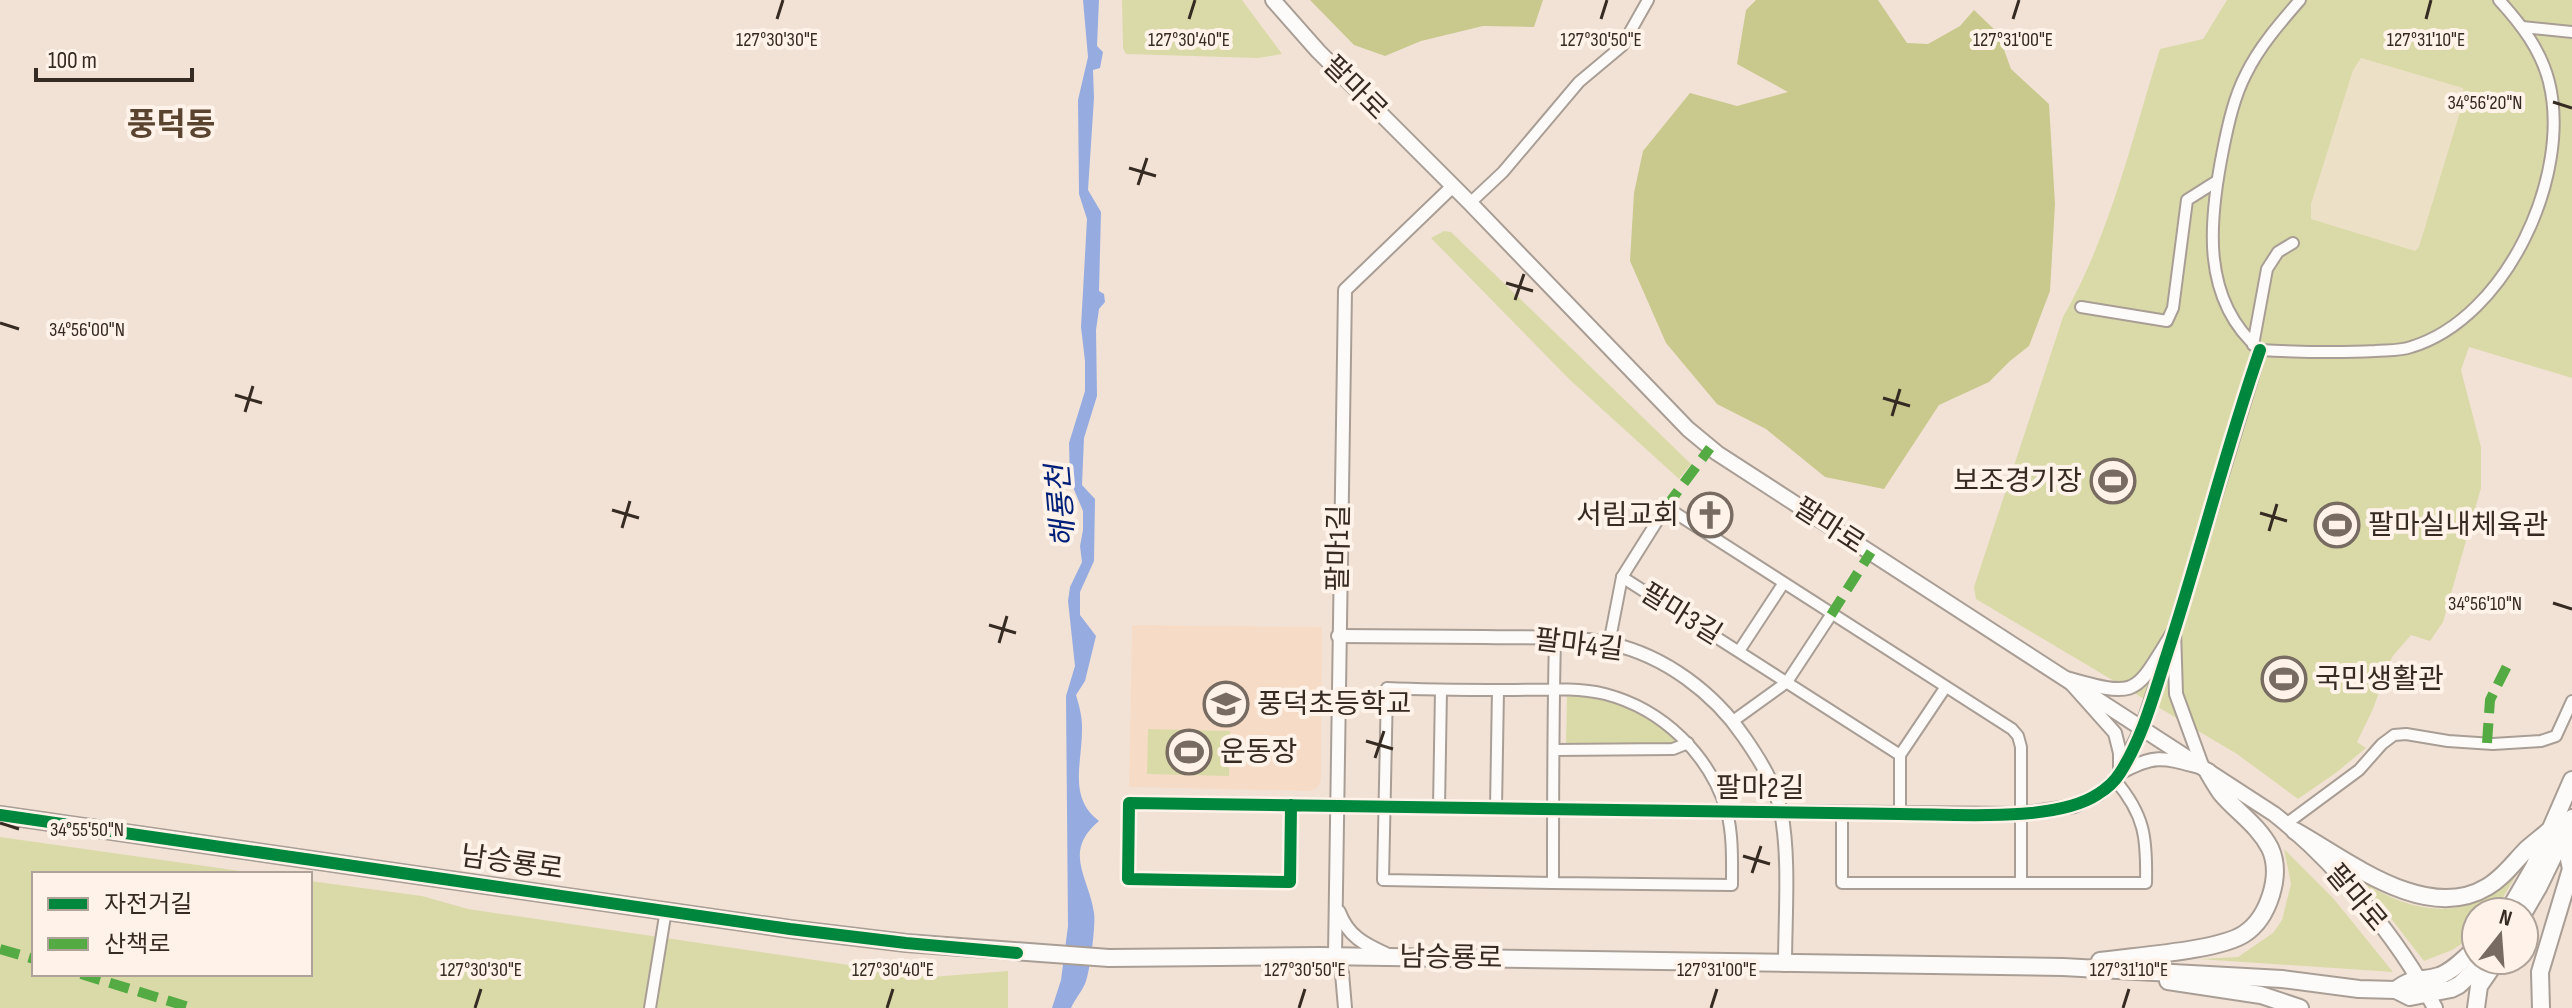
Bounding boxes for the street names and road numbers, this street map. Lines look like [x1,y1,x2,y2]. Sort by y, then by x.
street label: 팔마로 [1316,49,1394,127]
street label: 팔마로 [1788,491,1870,561]
street label: 팔마1길 [1322,504,1356,592]
street label: 팔마3길 [1635,576,1727,652]
street label: 팔마4길 [1533,623,1625,667]
street label: 팔마2길 [1716,772,1804,805]
street label: 남승룡로 [459,839,565,887]
street label: 팔마로 [2319,858,2393,938]
street label: 남승룡로 [1399,941,1503,975]

